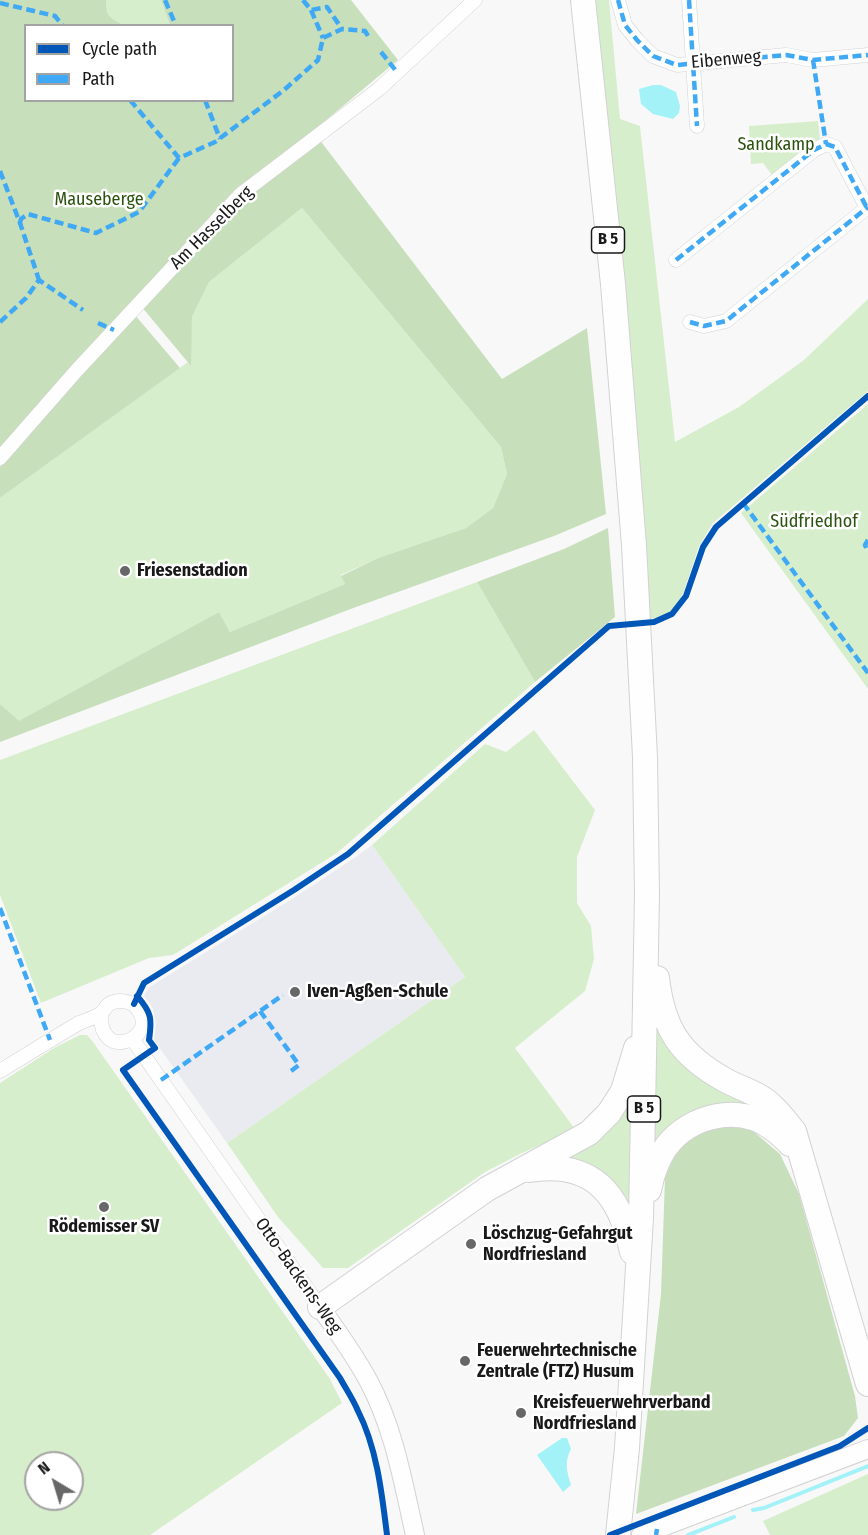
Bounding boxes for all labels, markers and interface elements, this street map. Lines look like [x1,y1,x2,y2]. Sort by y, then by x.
legend [24,24,234,102]
text: Cycle path [82,38,157,60]
street label: Eibenweg [690,46,762,74]
text: Path [82,68,115,90]
park label: Sandkamp [737,134,815,156]
street label: Am Hasselberg [166,182,258,274]
park label: Mauseberge [54,189,144,211]
road number: B 5 [592,227,624,253]
park label: Südfriedhof [770,511,858,533]
place label: Friesenstadion [137,560,248,582]
marker: Friesenstadion [118,564,132,578]
place label: Iven-Agßen-Schule [307,981,448,1003]
marker: Iven-Agßen-Schule [288,985,302,999]
road number: B 5 [628,1096,660,1122]
marker: Rödemisser SV [97,1200,111,1214]
street label: Otto-Backens-Weg [250,1214,346,1338]
place label: Rödemisser SV [49,1216,159,1238]
place label: Löschzug-Gefahrgut Nordfriesland [483,1223,633,1266]
marker: Löschzug-Gefahrgut Nordfriesland [464,1237,478,1251]
place label: Feuerwehrtechnische Zentrale (FTZ) Husum [477,1340,637,1382]
marker: Feuerwehrtechnische Zentrale (FTZ) Husum [458,1354,472,1368]
place label: Kreisfeuerwehrverband Nordfriesland [533,1392,710,1434]
marker: Kreisfeuerwehrverband Nordfriesland [514,1406,528,1420]
north arrow [24,1451,84,1511]
text: N [34,1458,53,1478]

